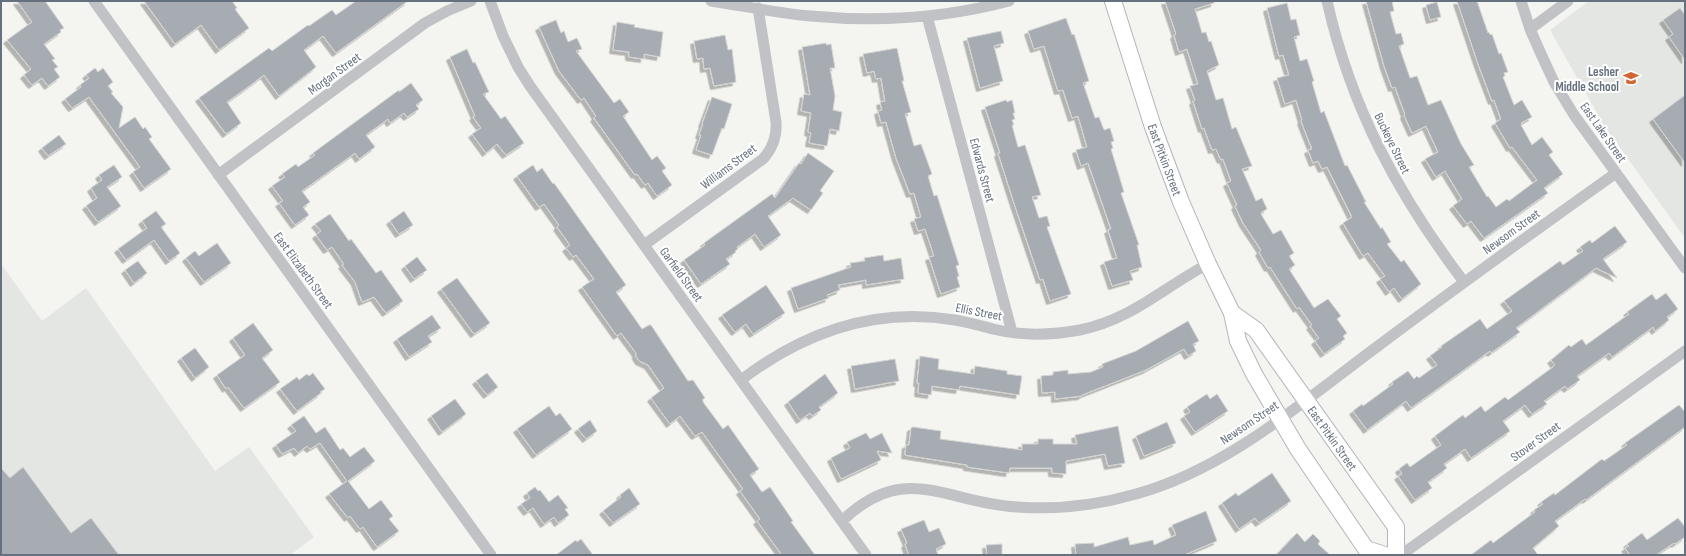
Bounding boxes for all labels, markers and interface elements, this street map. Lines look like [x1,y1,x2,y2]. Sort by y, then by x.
street label: Morgan Street [305,49,364,98]
place label: Lesher Middle School [1555,64,1619,95]
school or university icon: Lesher Middle School [1622,69,1640,87]
street label: East Lake Street [1577,99,1630,166]
street label: Buckeye Street [1370,110,1414,177]
street label: East Pitkin Street [1144,122,1185,198]
street label: Edwards Street [966,136,998,204]
street label: Williams Street [697,141,760,193]
street label: Newsom Street [1480,206,1543,258]
street label: East Elizabeth Street [270,229,336,312]
street label: Garfield Street [656,244,706,305]
street label: Ellis Street [954,300,1003,324]
street label: Newsom Street [1217,397,1282,448]
street label: East Pitkin Street [1304,403,1360,474]
street label: Stover Street [1507,418,1564,465]

